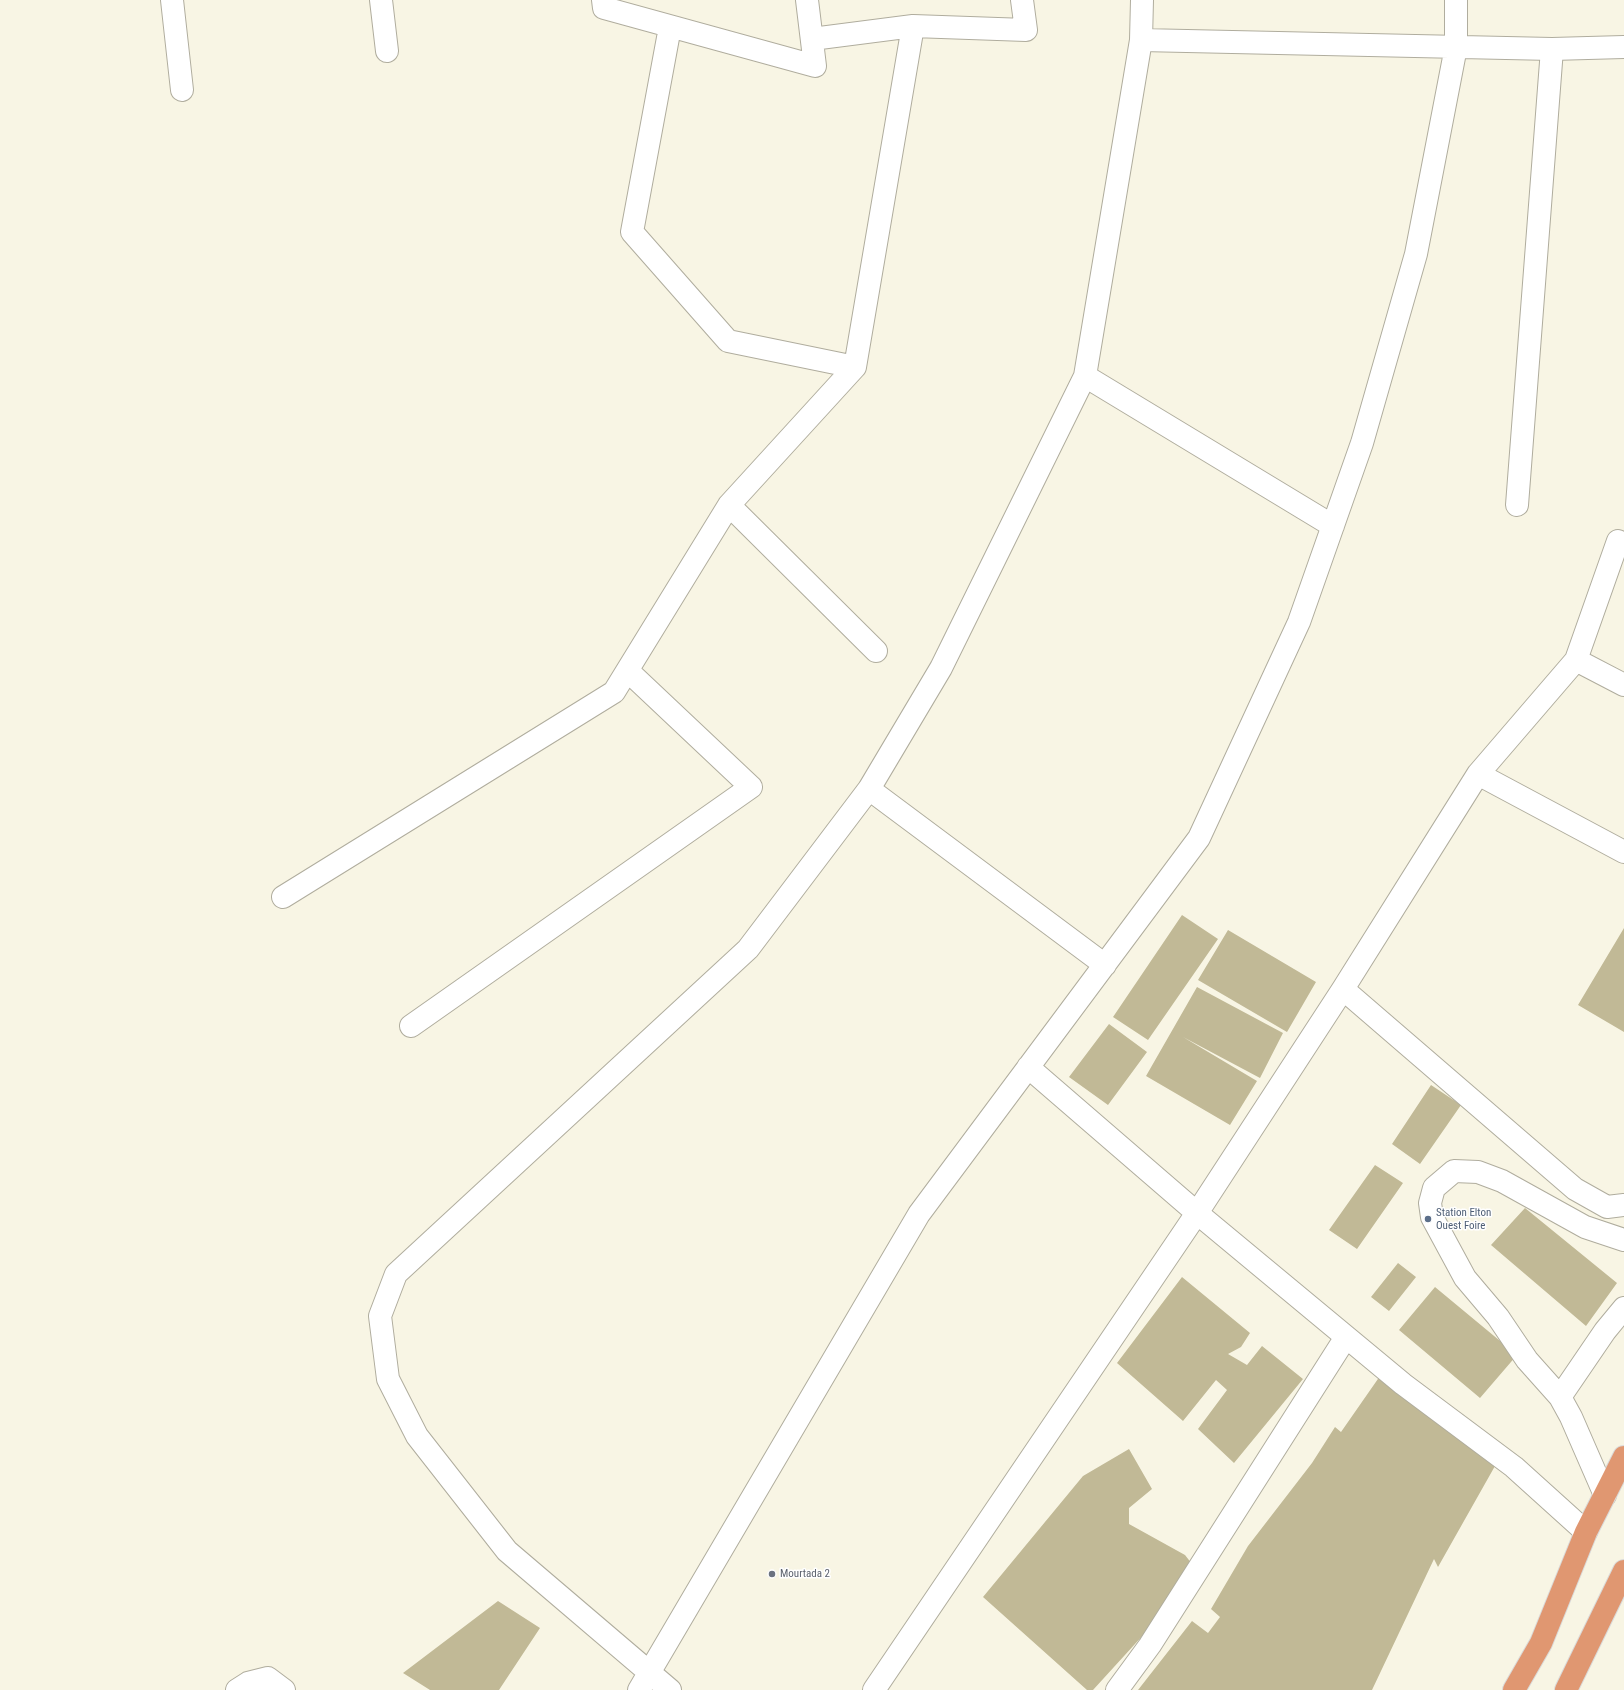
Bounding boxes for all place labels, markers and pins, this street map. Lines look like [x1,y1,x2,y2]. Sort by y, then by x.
place label: Station Elton Ouest Foire [1436,1206,1491,1232]
marker: Station Elton Ouest Foire [1423,1214,1433,1224]
place label: Mourtada 2 [780,1567,830,1581]
marker: Mourtada 2 [767,1569,777,1579]

